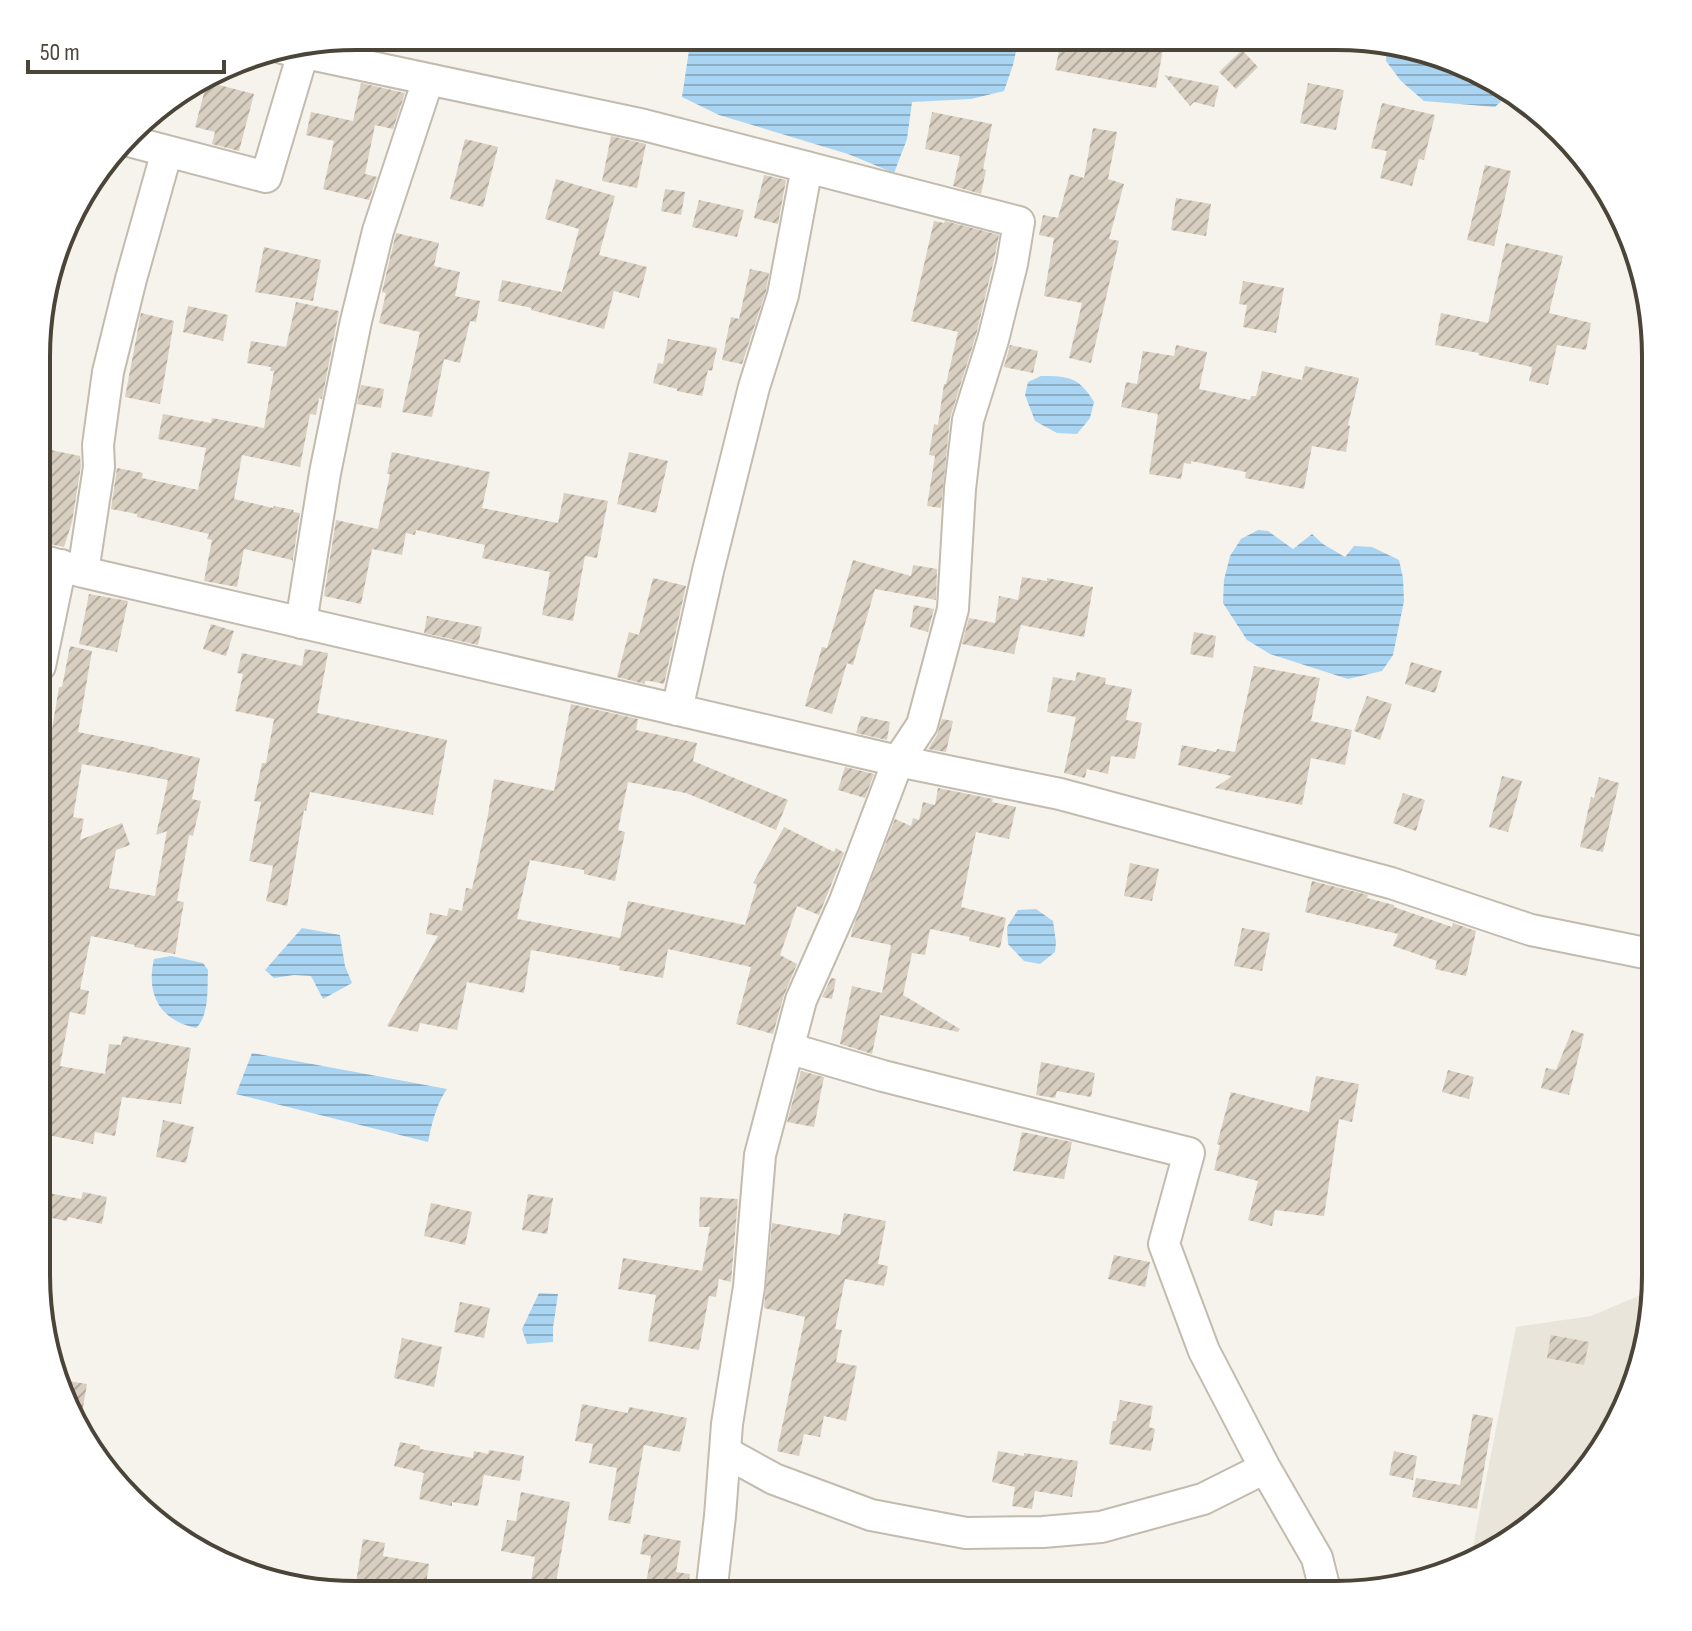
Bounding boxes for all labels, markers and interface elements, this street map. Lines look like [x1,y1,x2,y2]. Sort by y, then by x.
scale bar [28,24,224,74]
text: 50 m [40,38,80,67]

